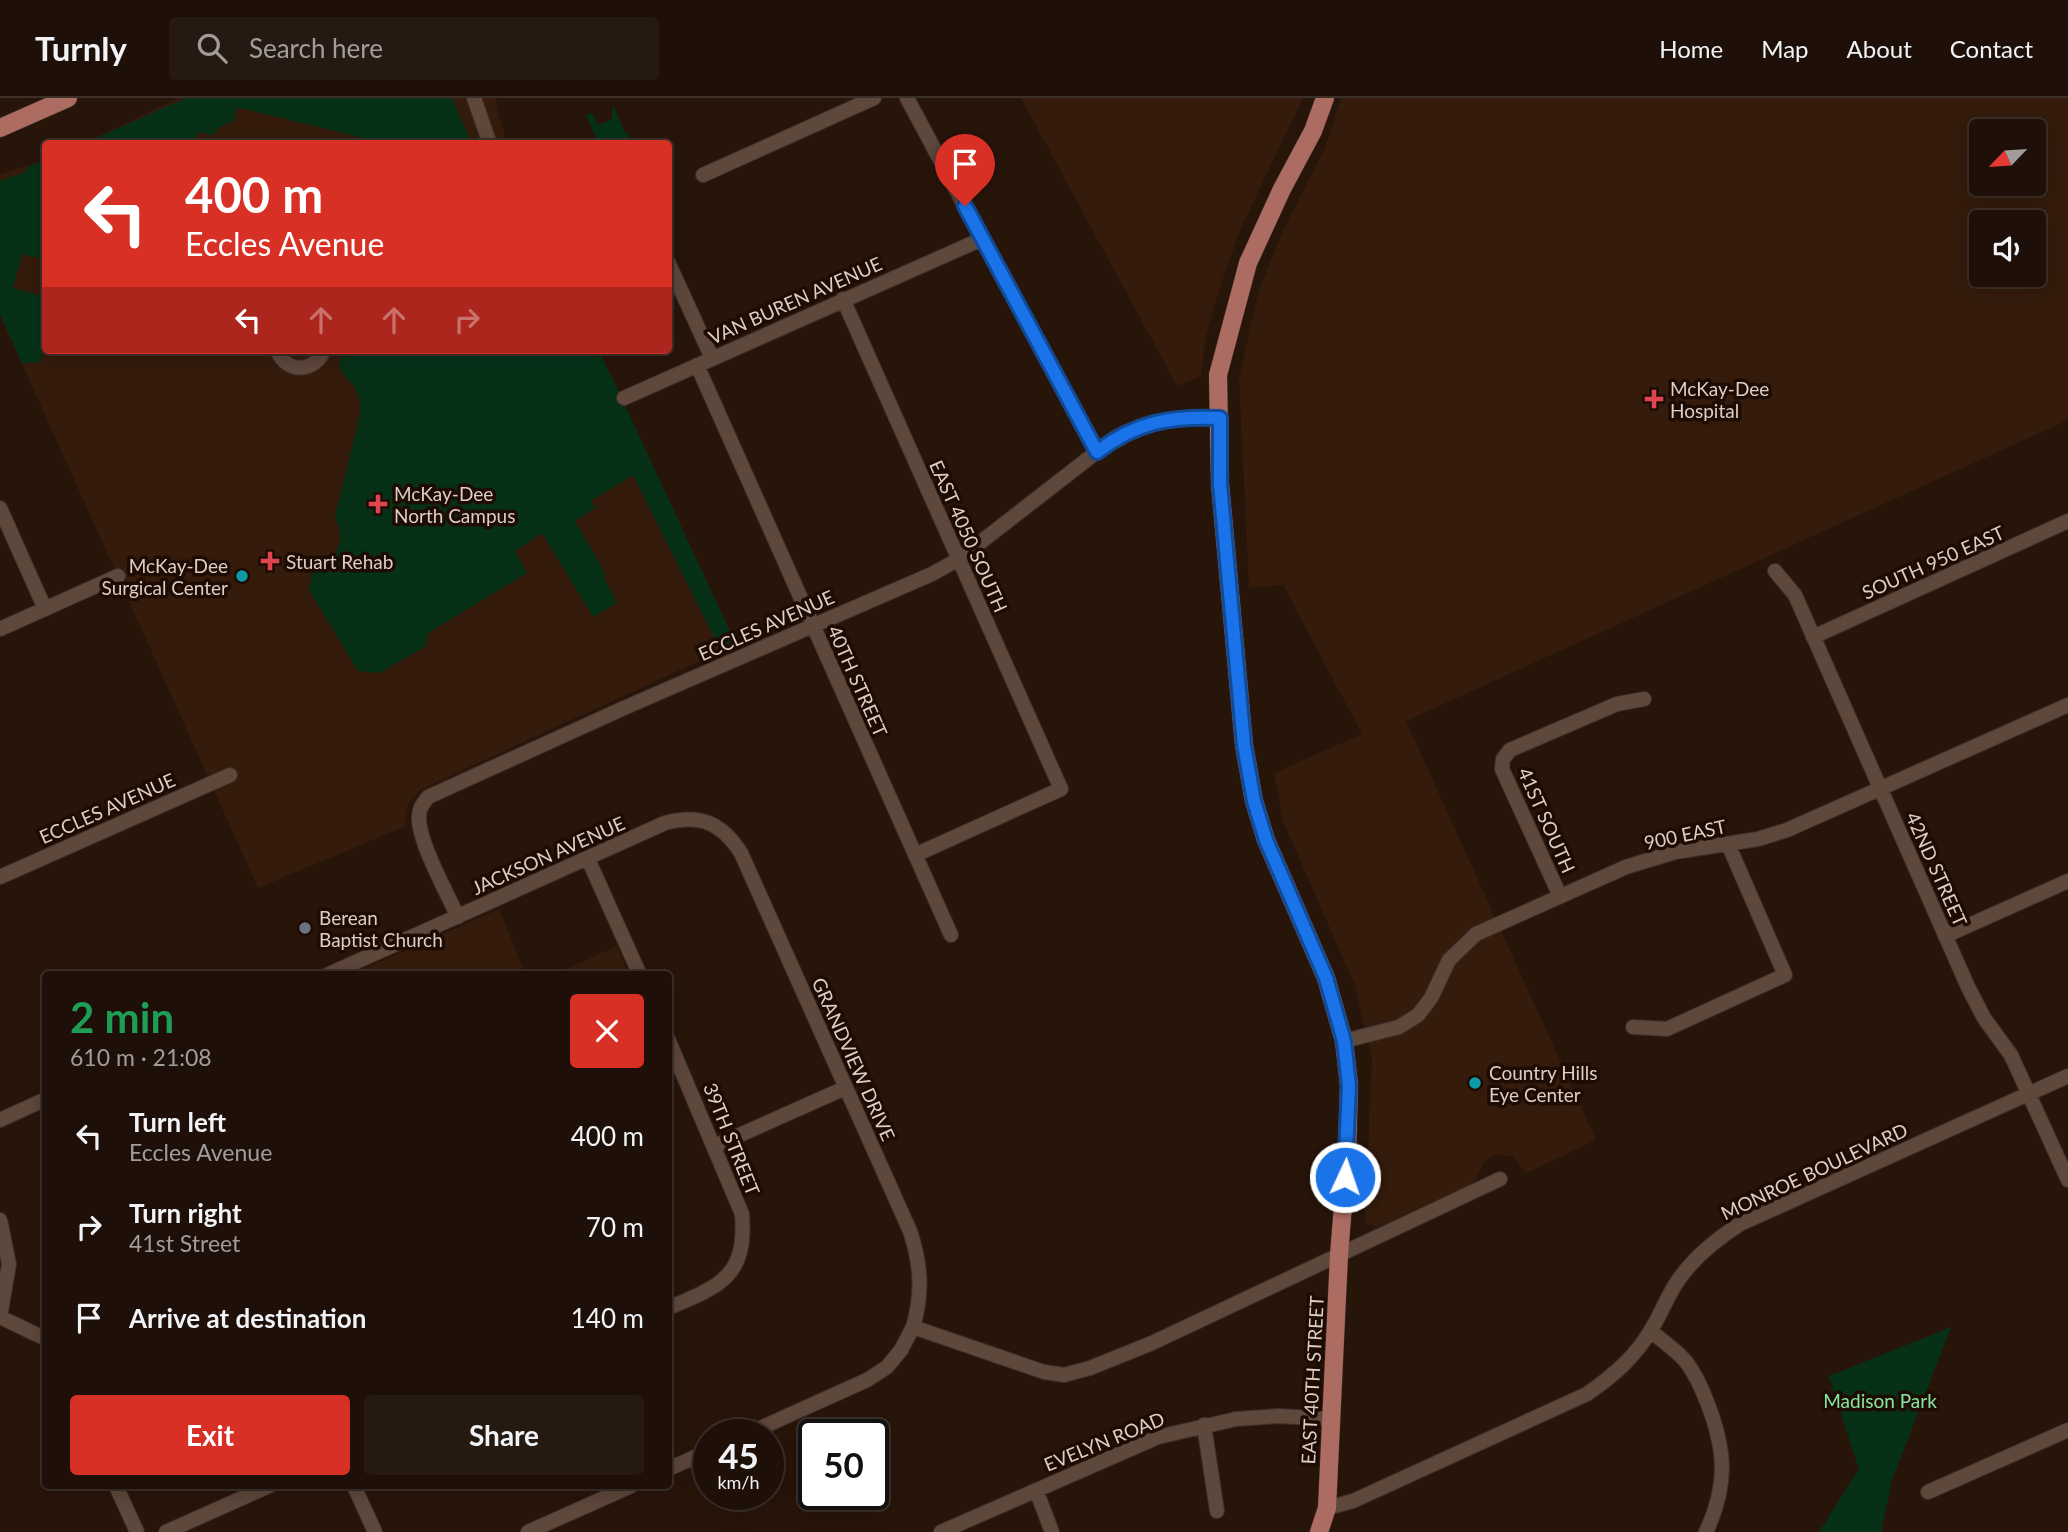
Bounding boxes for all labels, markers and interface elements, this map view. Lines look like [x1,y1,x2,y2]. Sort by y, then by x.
search box [169,17,659,80]
text: Turnly [35,28,127,68]
icon: search [193,29,231,67]
text: Search here [249,32,383,64]
text: Home [1659,34,1723,63]
text: Map [1761,34,1809,63]
text: About [1847,34,1912,63]
text: Contact [1950,34,2033,63]
north arrow [1969,119,2046,196]
map controls [1969,119,2046,287]
pin [935,134,995,206]
icon: arrive [946,145,984,183]
text: 400 m [185,165,323,223]
icon: left [70,168,161,259]
button: sound [1969,210,2046,287]
text: Eccles Avenue [185,224,384,263]
street label: VAN BUREN AVENUE [705,251,885,349]
icon: left [229,301,267,339]
icon: ahead [302,301,340,339]
icon: ahead [375,301,413,339]
icon: right [448,301,486,339]
place label: McKay-Dee Hospital [1670,377,1769,422]
marker: McKay-Dee Hospital [1644,389,1664,409]
street label: EAST 4050 SOUTH [925,456,1013,616]
place label: McKay-Dee North Campus [394,482,515,527]
marker: McKay-Dee North Campus [368,494,388,514]
street label: SOUTH 950 EAST [1858,520,2008,604]
place label: Stuart Rehab [286,550,393,573]
marker: Stuart Rehab [260,551,280,571]
place label: McKay-Dee Surgical Center [102,554,228,599]
marker: McKay-Dee Surgical Center [234,568,250,584]
street label: ECCLES AVENUE [695,585,837,665]
street label: 40TH STREET [823,622,893,740]
street label: 41ST SOUTH [1513,764,1581,876]
street label: ECCLES AVENUE [36,768,178,848]
street label: 42ND STREET [1902,808,1972,930]
street label: JACKSON AVENUE [468,811,628,899]
street label: 900 EAST [1642,814,1728,854]
place label: Berean Baptist Church [319,906,443,951]
marker: Berean Baptist Church [297,920,313,936]
street label: GRANDVIEW DRIVE [808,974,900,1144]
text: 2 min [70,992,174,1042]
button: close [570,994,644,1068]
text: 610 m · 21:08 [70,1043,212,1071]
place label: Country Hills Eye Center [1489,1061,1597,1106]
marker: Country Hills Eye Center [1467,1075,1483,1091]
street label: 39TH STREET [699,1079,765,1199]
text: Turn left [129,1106,226,1138]
icon: left [70,1117,108,1155]
street label: MONROE BOULEVARD [1717,1118,1911,1224]
text: 400 m [571,1120,644,1152]
text: Eccles Avenue [129,1138,272,1166]
position arrow [1308,1140,1382,1214]
text: Turn right [129,1197,242,1229]
icon: right [70,1208,108,1246]
text: 70 m [586,1211,644,1243]
text: 41st Street [129,1229,240,1257]
street label: EAST 40TH STREET [1296,1295,1328,1465]
icon: arrive [70,1299,108,1337]
text: Arrive at destination [129,1302,366,1334]
text: 140 m [571,1302,644,1334]
park label: Madison Park [1823,1389,1937,1412]
button: Exit [70,1395,350,1475]
button: Share [364,1395,644,1475]
street label: EVELYN ROAD [1040,1406,1168,1476]
speed limit sign: 50 [798,1419,889,1510]
text: 45 [718,1434,759,1476]
text: km/h [717,1471,760,1493]

